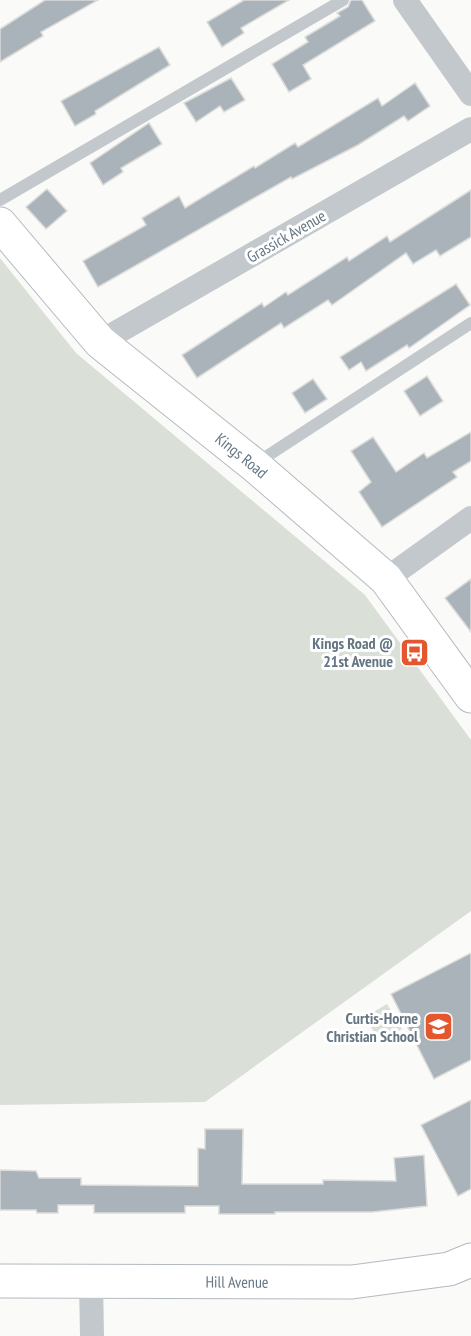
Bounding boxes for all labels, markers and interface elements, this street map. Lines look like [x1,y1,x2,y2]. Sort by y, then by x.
street label: Grassick Avenue [243,205,329,267]
street label: Kings Road [211,428,272,482]
place label: Kings Road @ 21st Avenue [312,633,393,671]
bus stop icon: Kings Road @ 21st Avenue [398,636,430,668]
place label: Curtis-Horne Christian School [326,1008,418,1046]
school or university icon: Curtis-Horne Christian School [423,1011,455,1043]
street label: Hill Avenue [205,1272,269,1292]

